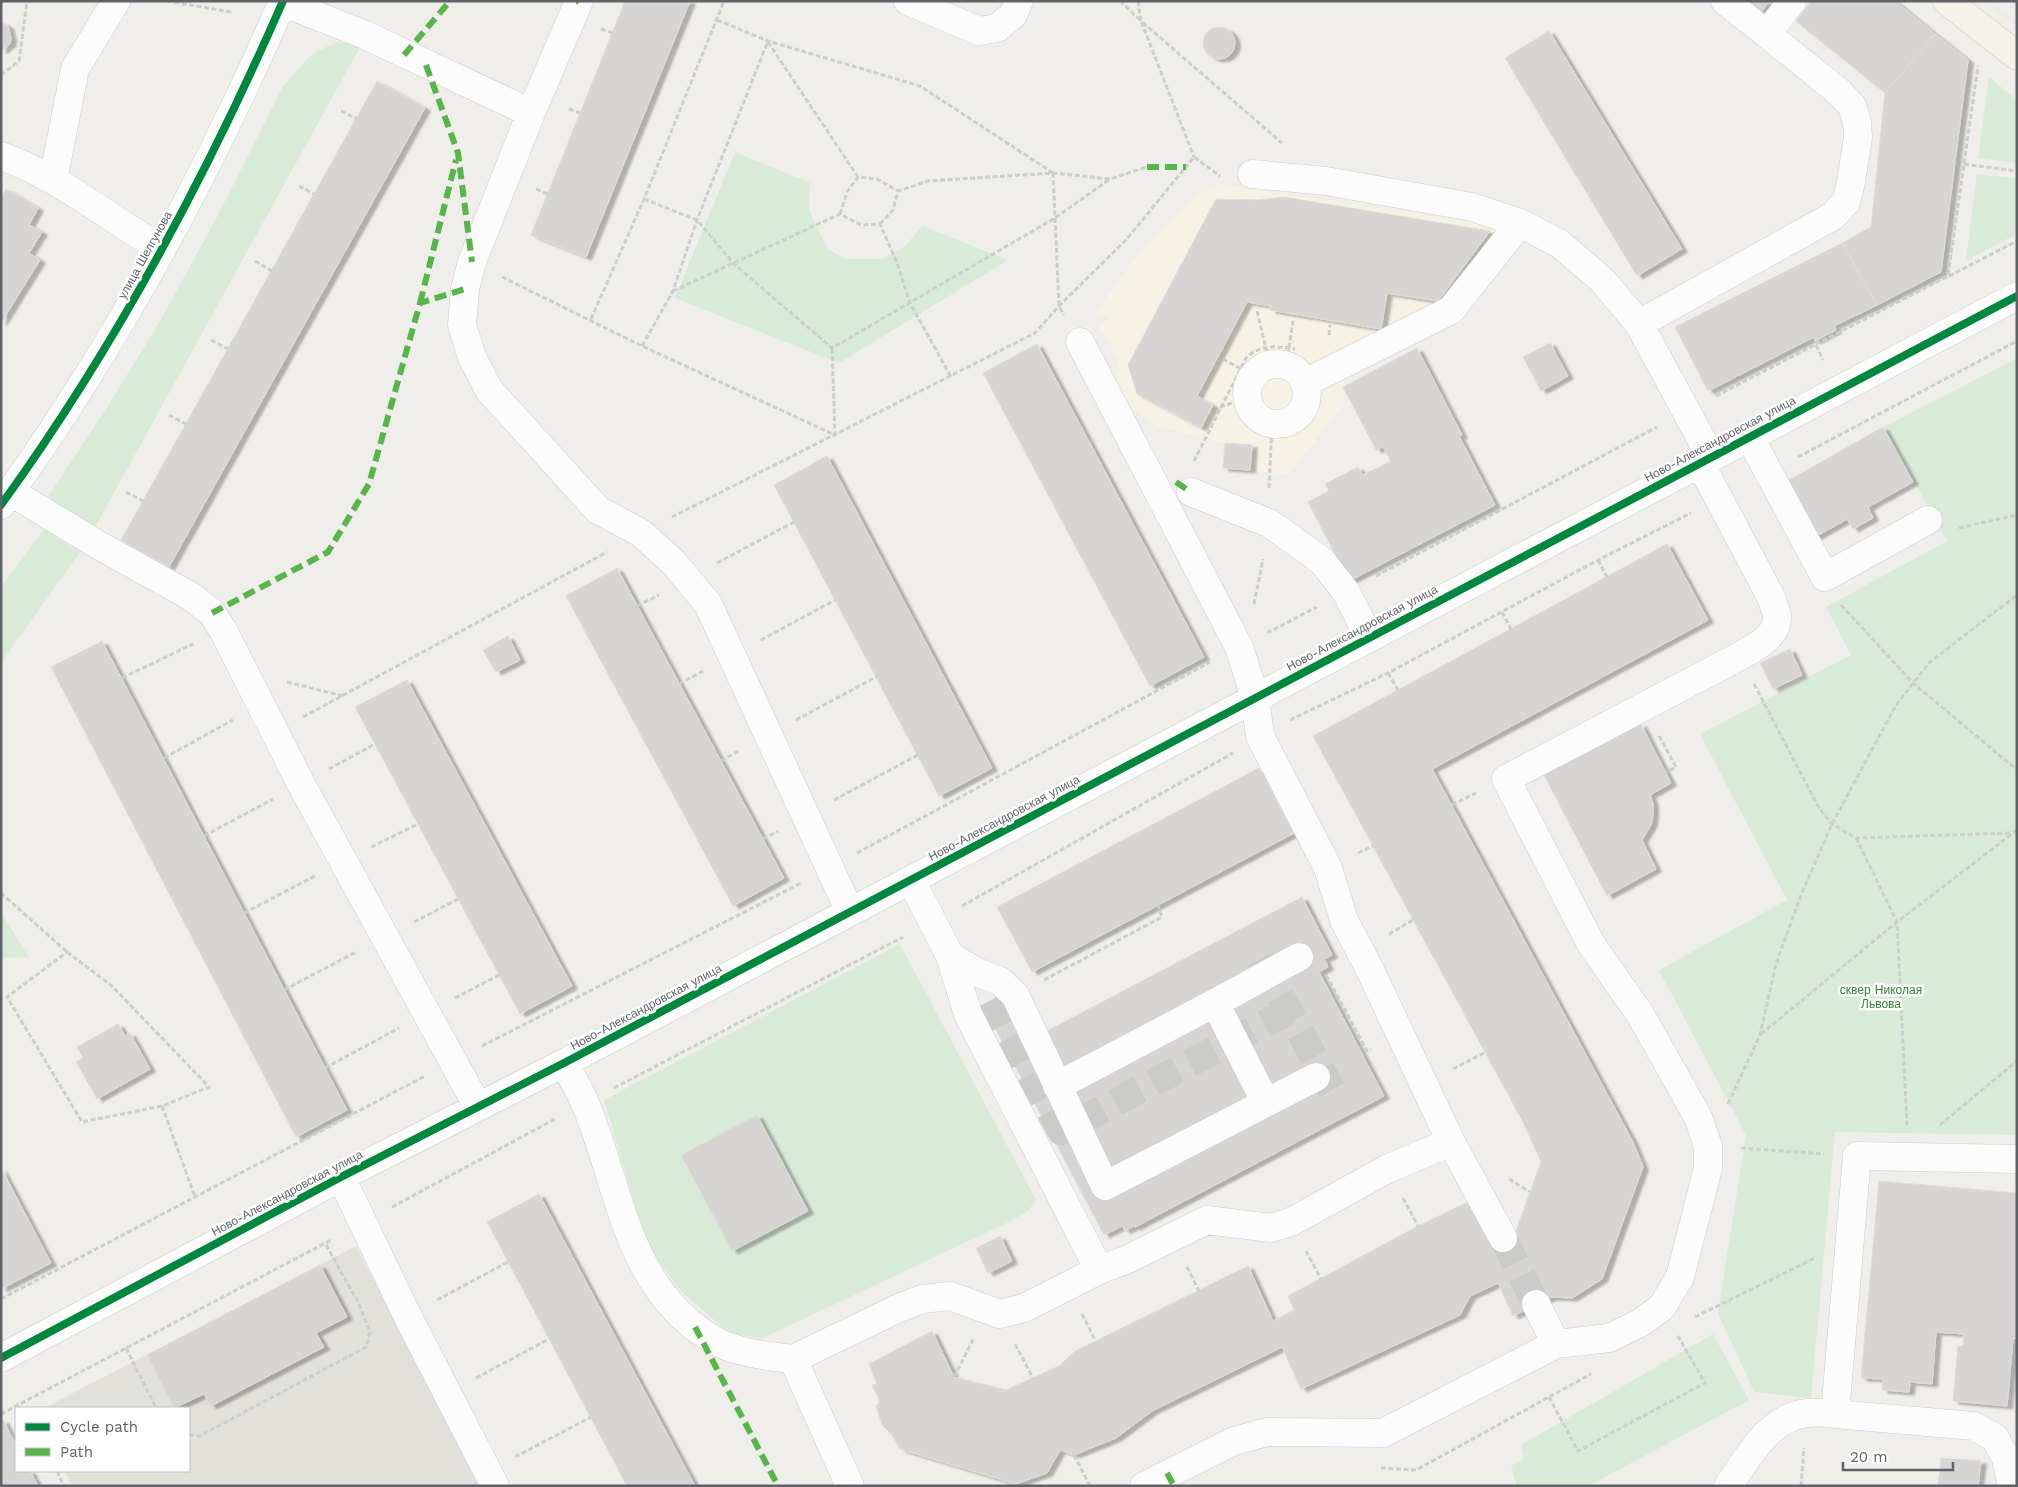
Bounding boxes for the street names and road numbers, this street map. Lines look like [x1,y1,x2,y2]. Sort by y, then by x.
street label: улица Шелгунова [115,208,175,301]
street label: Ново-Александровская улица [1642,393,1798,485]
street label: Ново-Александровская улица [1284,582,1440,674]
street label: Ново-Александровская улица [926,772,1082,864]
street label: Ново-Александровская улица [568,961,724,1053]
street label: Ново-Александровская улица [209,1147,365,1239]

